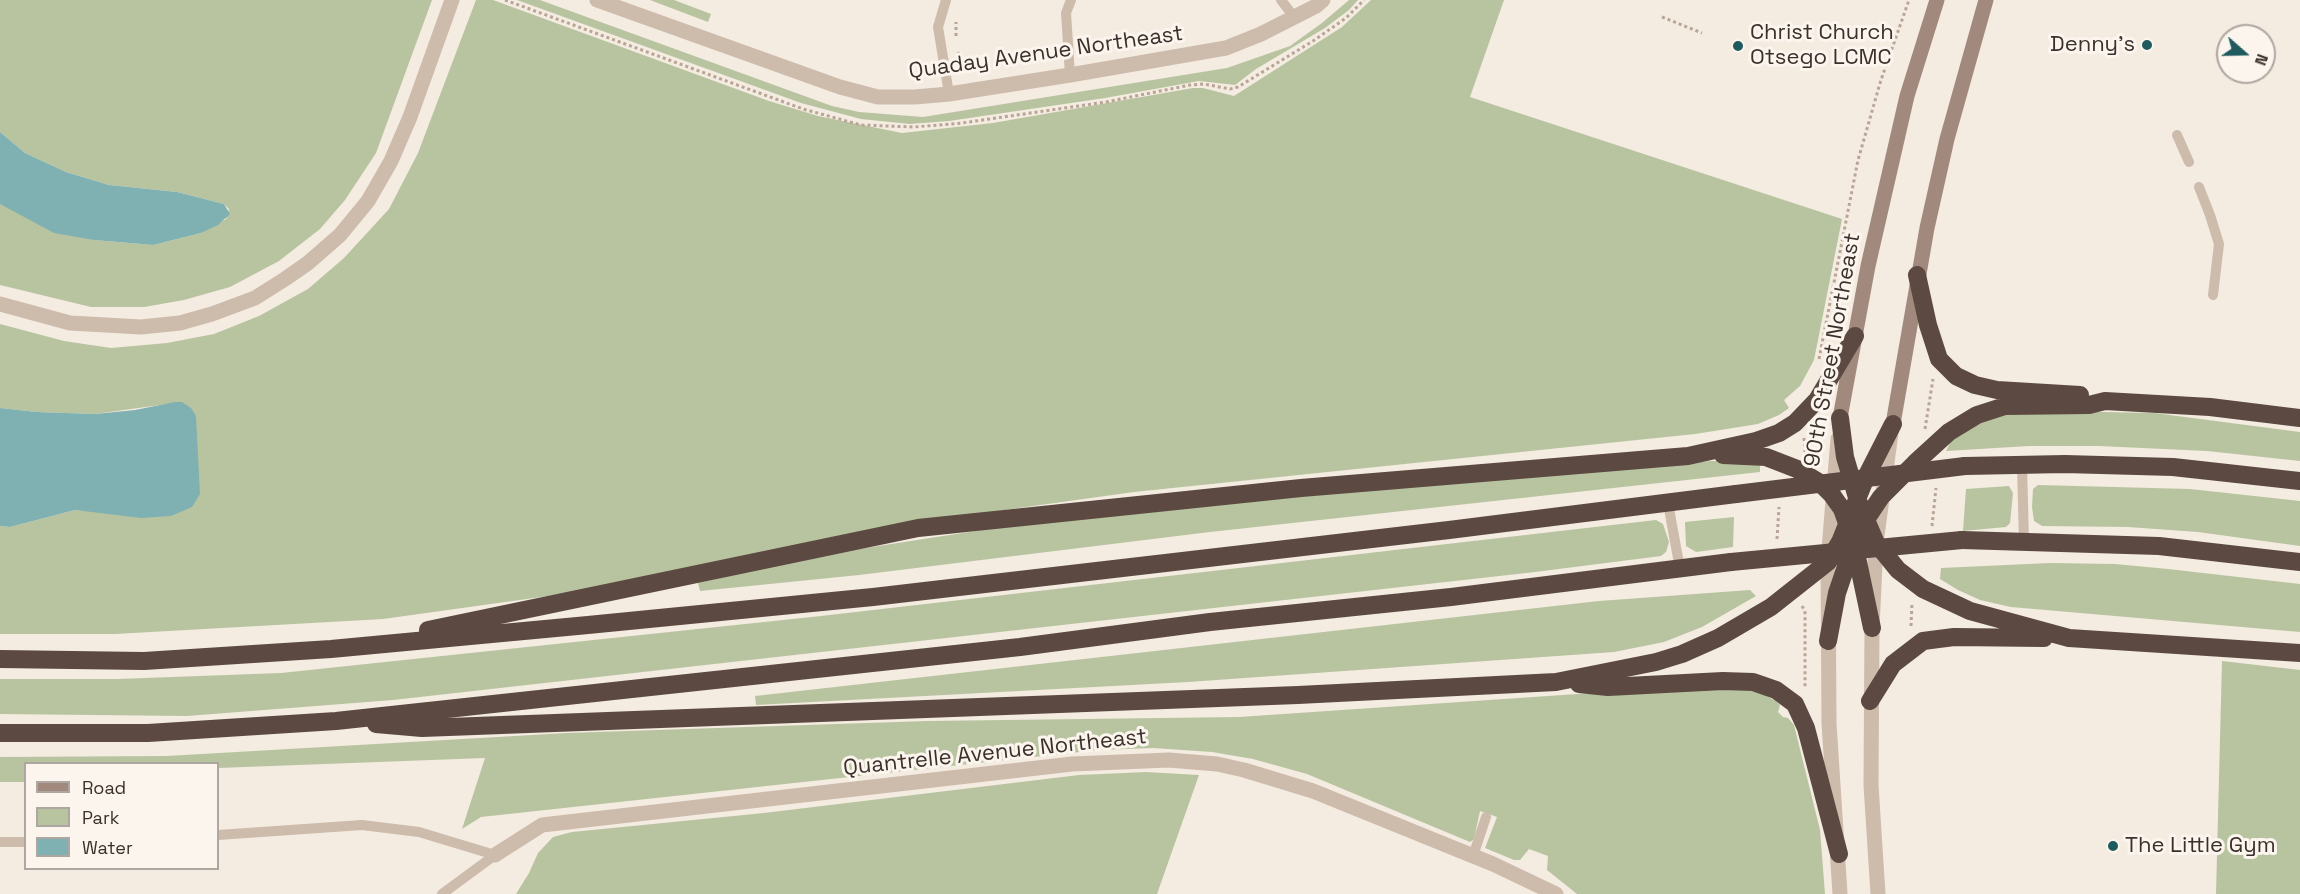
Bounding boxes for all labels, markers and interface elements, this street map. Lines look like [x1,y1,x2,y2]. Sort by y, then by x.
place label: Christ Church Otsego LCMC [1750,20,1894,72]
street label: Quaday Avenue Northeast [907,21,1185,85]
north arrow [2216,24,2276,84]
place label: Denny's [2050,32,2135,58]
marker: Denny's [2140,38,2154,52]
marker: Christ Church Otsego LCMC [1731,39,1745,53]
text: N [2250,51,2273,68]
street label: 90th Street Northeast [1799,231,1867,469]
street label: Quantrelle Avenue Northeast [842,724,1148,782]
legend [24,762,219,870]
text: Road [82,776,126,799]
text: Park [82,806,119,829]
place label: The Little Gym [2125,833,2276,859]
text: Water [82,836,133,859]
marker: The Little Gym [2106,839,2120,853]

